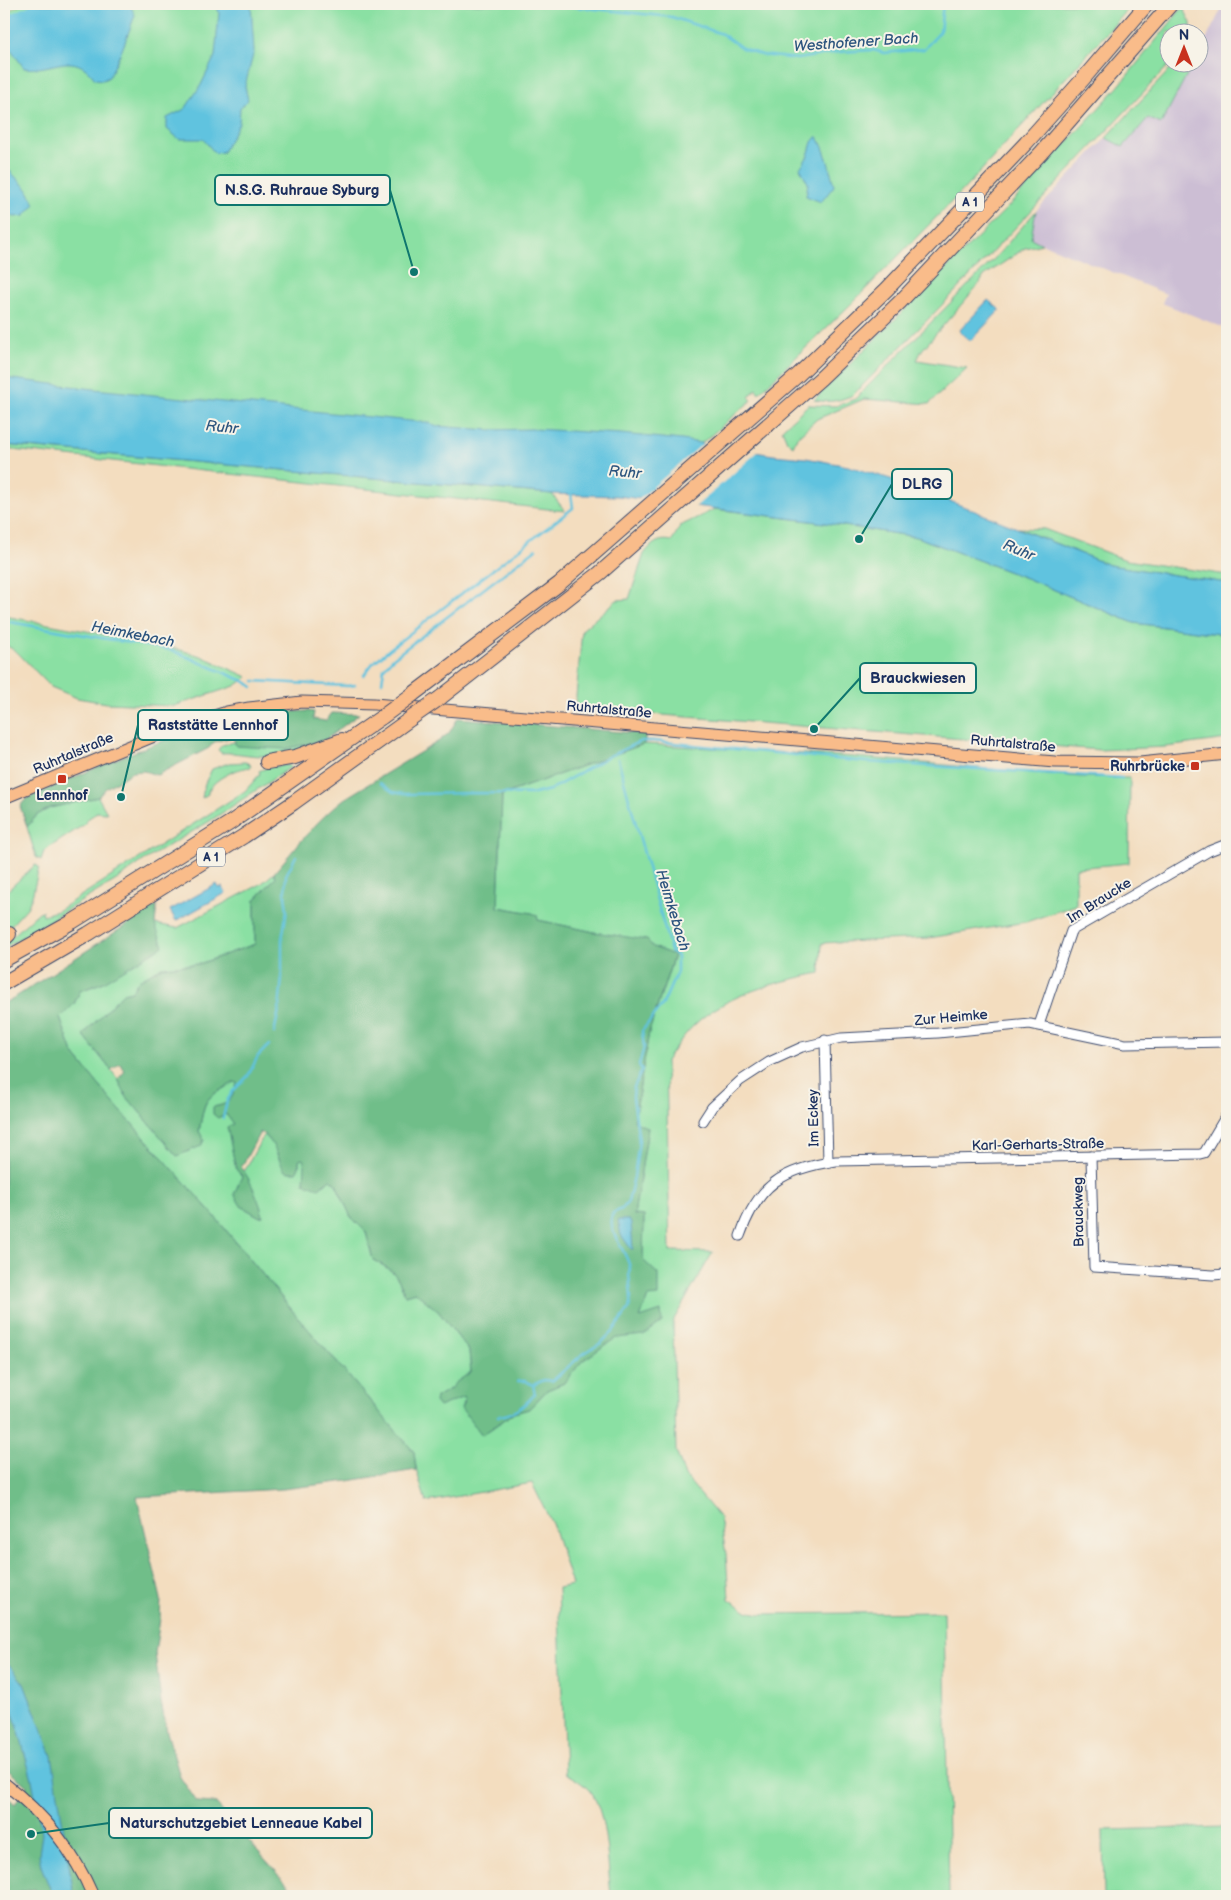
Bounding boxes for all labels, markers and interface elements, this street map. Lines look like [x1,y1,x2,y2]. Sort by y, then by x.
north arrow [1158,22,1208,72]
text: N [1179,27,1189,44]
water label: Westhofener Bach [793,29,919,56]
callout: N.S.G. Ruhraue Syburg [215,175,390,205]
text: N.S.G. Ruhraue Syburg [225,181,379,200]
road number: A 1 [956,192,984,212]
water label: Ruhr [205,416,241,439]
water label: Ruhr [608,462,644,484]
callout: DLRG [892,469,952,499]
text: DLRG [902,475,942,494]
water label: Ruhr [1000,535,1039,566]
water label: Heimkebach [90,617,176,652]
callout: Brauckwiesen [860,663,976,693]
text: Brauckwiesen [870,669,966,688]
street label: Ruhrtalstraße [566,697,652,722]
callout: Raststätte Lennhof [138,710,288,740]
text: Raststätte Lennhof [148,716,279,735]
street label: Ruhrtalstraße [30,729,116,778]
street label: Ruhrtalstraße [970,731,1056,756]
place label: Ruhrbrücke [1110,758,1185,775]
marker: Ruhrbrücke [1189,760,1201,772]
marker: Lennhof [56,773,68,785]
place label: Lennhof [36,787,89,804]
road number: A 1 [197,848,225,866]
water label: Heimkebach [651,867,694,953]
street label: Im Braucke [1064,874,1134,927]
street label: Zur Heimke [913,1006,988,1029]
street label: Im Eckey [804,1088,823,1147]
street label: Karl-Gerharts-Straße [972,1135,1104,1154]
street label: Brauckweg [1069,1177,1088,1247]
callout: Naturschutzgebiet Lenneaue Kabel [109,1808,372,1838]
text: Naturschutzgebiet Lenneaue Kabel [120,1814,362,1833]

